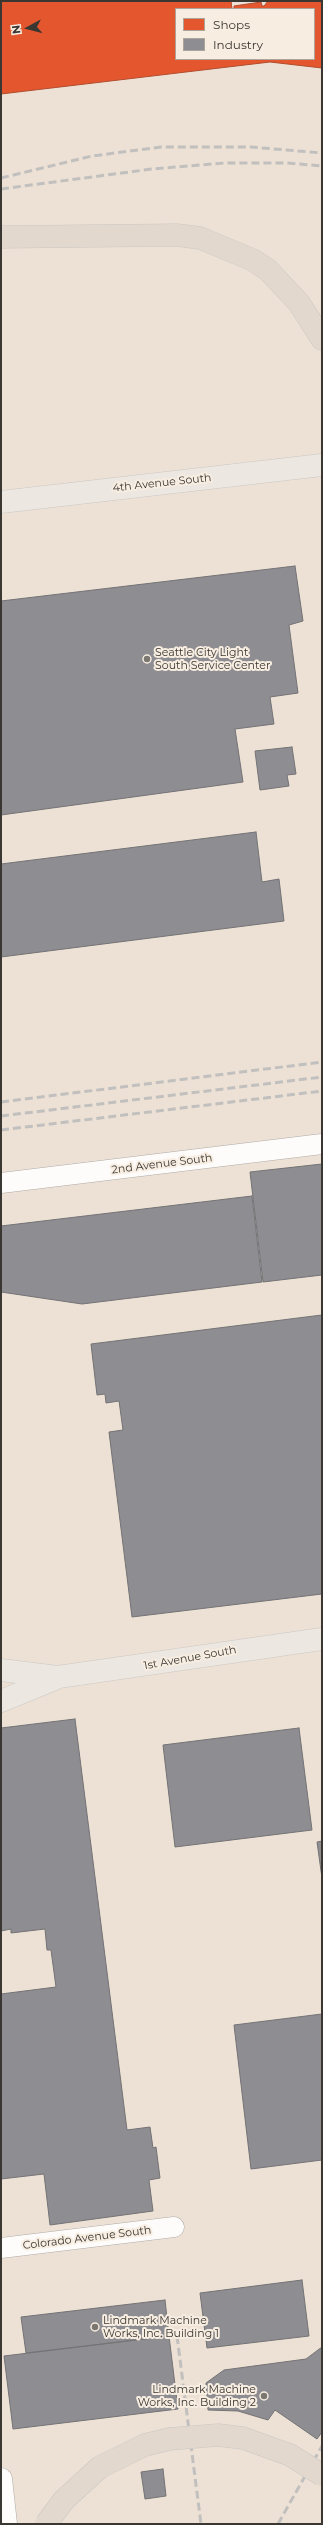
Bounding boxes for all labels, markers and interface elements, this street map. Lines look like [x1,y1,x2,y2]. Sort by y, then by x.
north arrow [8,8,48,48]
legend [175,8,315,60]
text: Shops [213,17,250,32]
text: N [9,24,24,35]
text: Industry [213,37,263,52]
street label: 4th Avenue South [112,471,212,495]
place label: Seattle City Light South Service Center [155,646,270,672]
marker: Seattle City Light South Service Center [142,654,152,664]
street label: 2nd Avenue South [111,1151,213,1177]
street label: 1st Avenue South [143,1643,237,1673]
street label: Colorado Avenue South [22,2224,152,2252]
place label: Lindmark Machine Works, Inc. Building 1 [103,2314,219,2340]
marker: Lindmark Machine Works, Inc. Building 1 [90,2322,100,2332]
place label: Lindmark Machine Works, Inc. Building 2 [138,2383,256,2409]
marker: Lindmark Machine Works, Inc. Building 2 [259,2391,269,2401]

